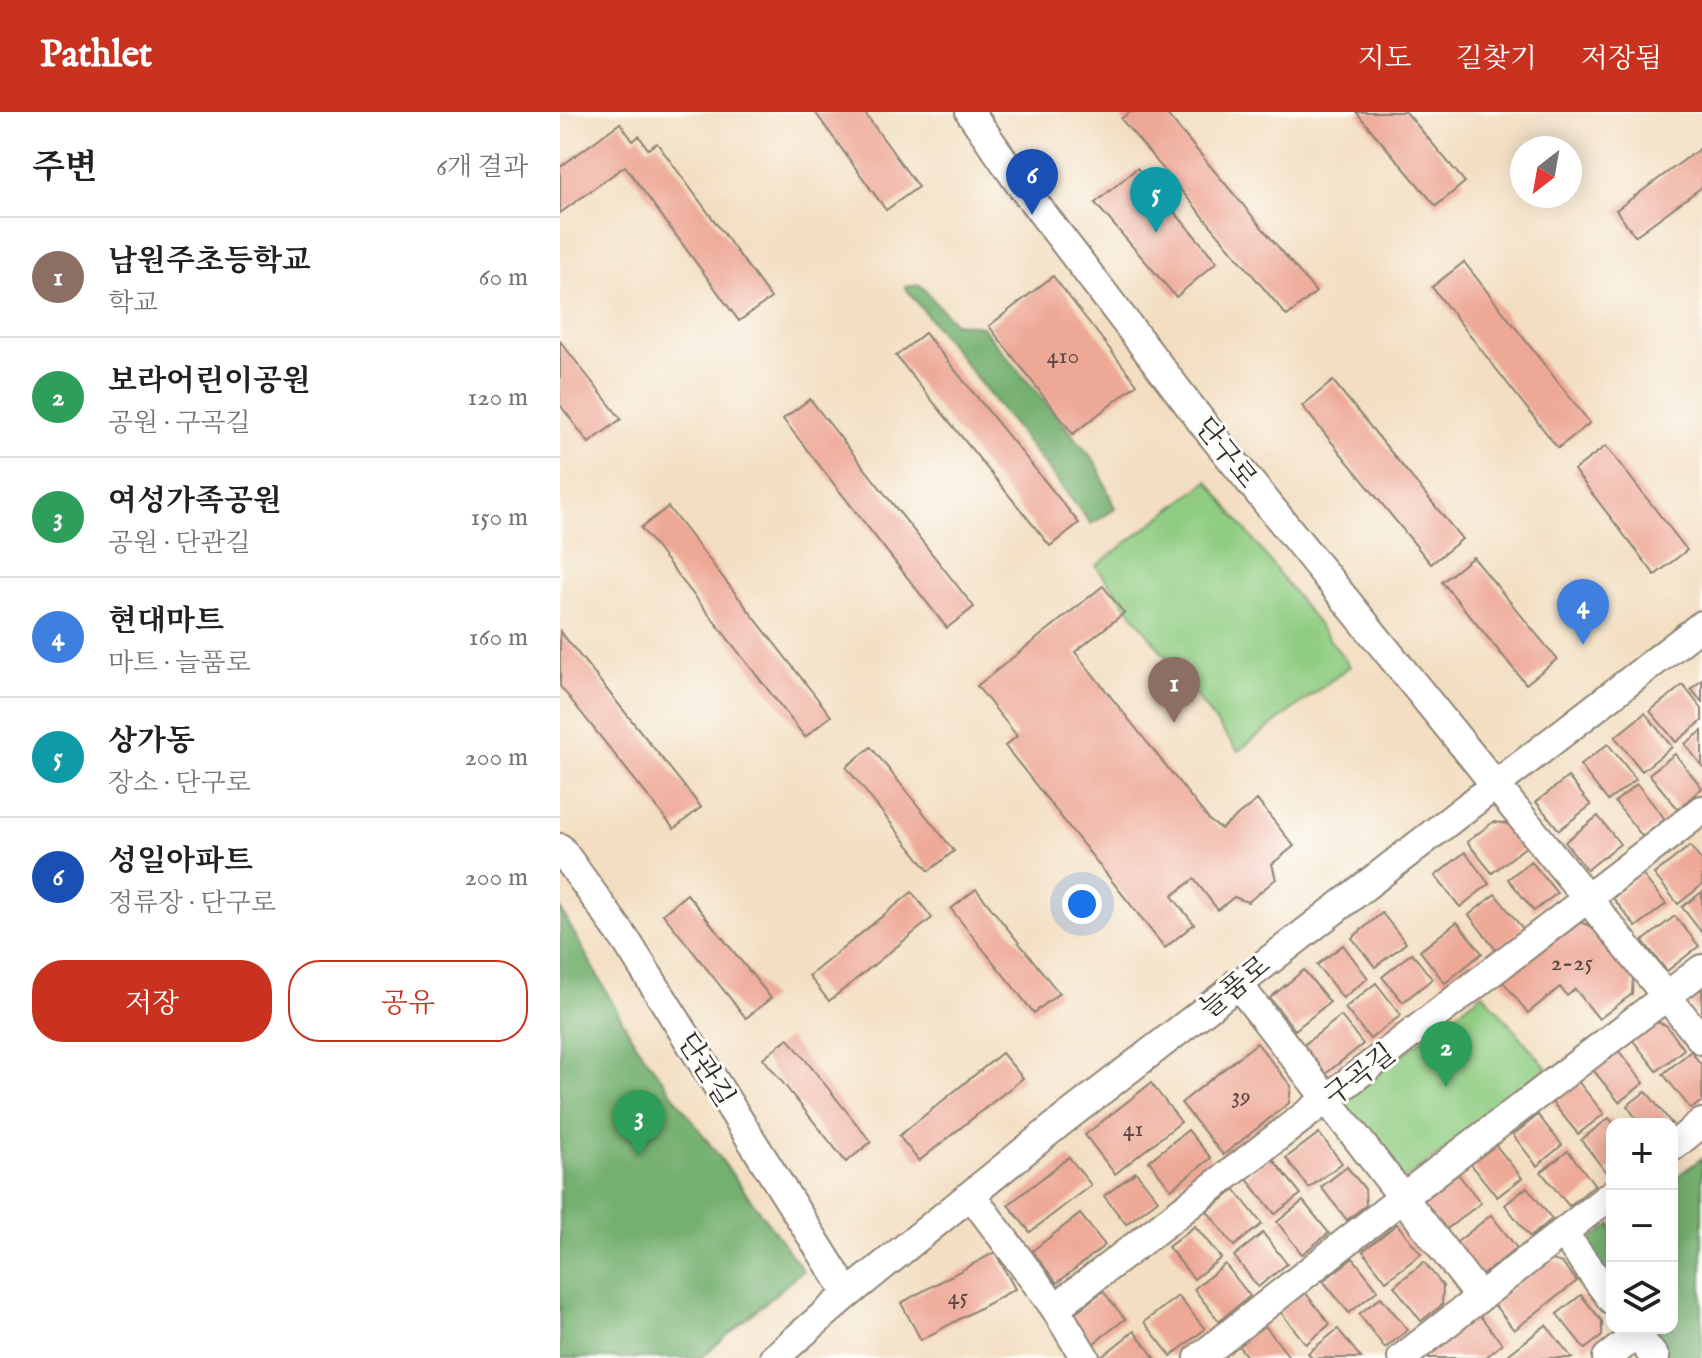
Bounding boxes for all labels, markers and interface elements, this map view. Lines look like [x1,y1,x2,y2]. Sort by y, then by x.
text: Pathlet [40,32,152,80]
text: 지도 [1358,42,1412,77]
text: 길찾기 [1456,42,1537,77]
text: 저장됨 [1581,42,1662,77]
north arrow [1510,136,1582,208]
text: 주변 [32,147,98,190]
pin: 6 [1006,149,1058,215]
text: 6개 결과 [436,151,528,184]
pin: 5 [1130,167,1182,233]
text: 남원주초등학교 [108,243,311,281]
text: 1 [53,261,63,294]
text: 60 m [479,261,528,294]
text: 학교 [108,287,158,320]
house number: 410 [1047,341,1079,372]
text: 보라어린이공원 [108,363,311,401]
text: 2 [52,381,64,414]
text: 120 m [468,381,528,414]
text: 공원 · 구곡길 [108,407,251,440]
street label: 단구로 [1186,411,1264,496]
text: 여성가족공원 [108,483,282,521]
text: 3 [53,501,63,534]
text: 150 m [470,501,528,534]
text: 공원 · 단관길 [108,527,251,560]
pin: 4 [1557,579,1609,645]
text: 현대마트 [108,603,224,641]
text: 4 [52,621,64,654]
text: 160 m [469,621,528,654]
text: 마트 · 늘품로 [108,647,251,680]
pin: 1 [1148,657,1200,723]
text: 상가동 [108,723,195,761]
text: 5 [53,741,63,774]
text: 200 m [464,741,528,774]
text: 장소 · 단구로 [108,767,251,800]
text: 성일아파트 [108,843,253,881]
text: 6 [53,861,63,894]
text: 200 m [464,861,528,894]
your location [1062,884,1102,924]
text: 정류장 · 단구로 [108,887,276,920]
house number: 2-25 [1551,948,1593,979]
street label: 늘품로 [1193,949,1278,1027]
button: 저장 [32,960,272,1042]
button: 공유 [288,960,528,1042]
pin: 2 [1420,1021,1472,1087]
street label: 단관길 [669,1027,741,1114]
street label: 구곡길 [1318,1037,1403,1115]
house number: 39 [1231,1081,1251,1112]
pin: 3 [613,1090,665,1156]
house number: 41 [1123,1114,1143,1145]
map controls [1606,1118,1678,1334]
button: + [1606,1118,1678,1190]
button: − [1606,1190,1678,1262]
button: layers [1606,1262,1678,1334]
house number: 45 [948,1282,968,1313]

